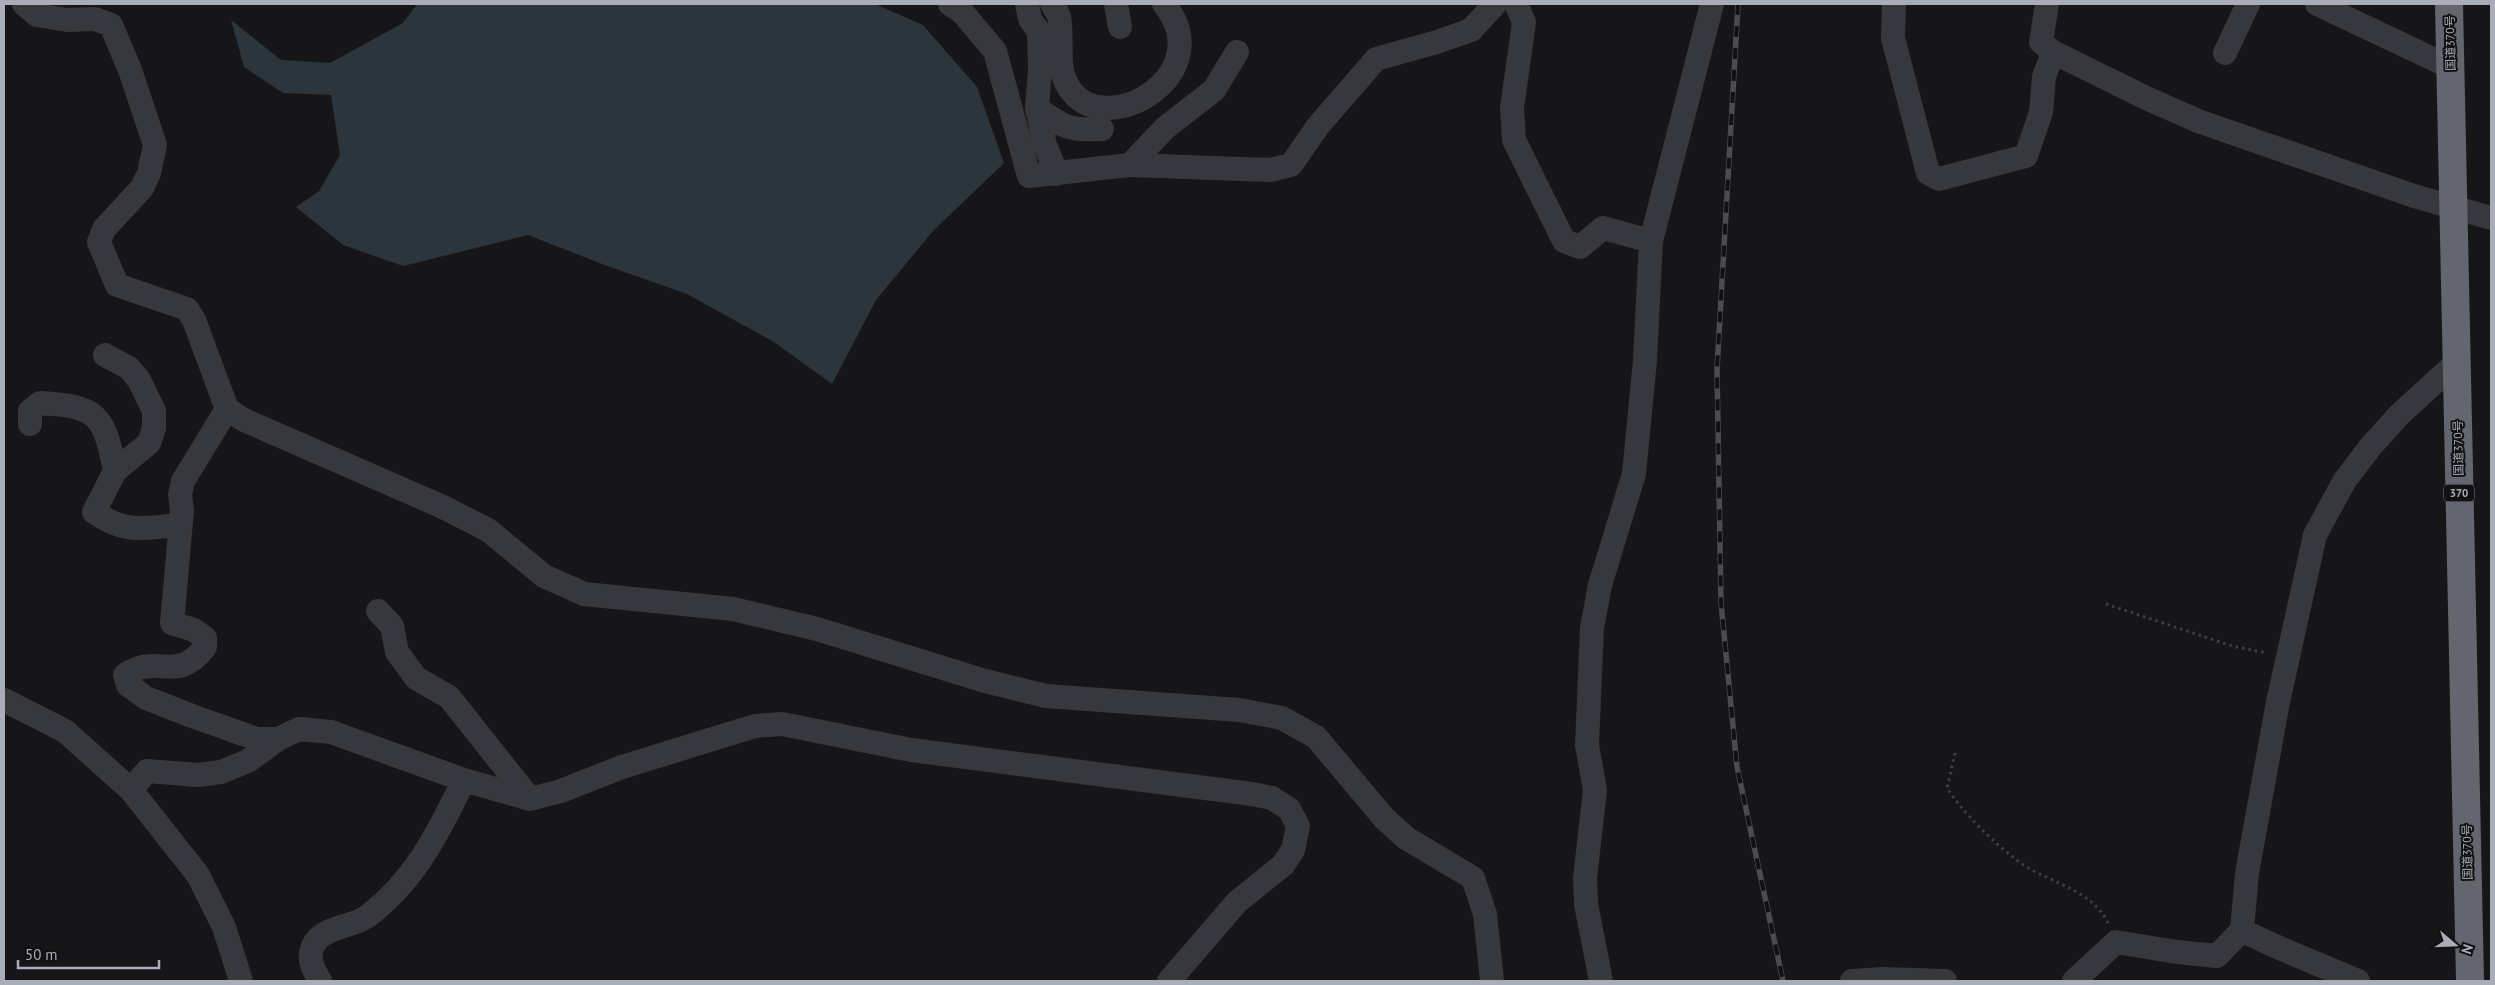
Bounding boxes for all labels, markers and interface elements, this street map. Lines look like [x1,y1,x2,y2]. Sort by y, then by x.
street label: 国道370号 [2442,15,2458,71]
street label: 国道370号 [2450,420,2466,476]
road number: 370 [2444,484,2474,502]
street label: 国道370号 [2459,824,2475,880]
north arrow [2430,920,2480,970]
scale bar [18,938,159,970]
text: N [2457,942,2477,957]
text: 50 m [25,945,58,964]

